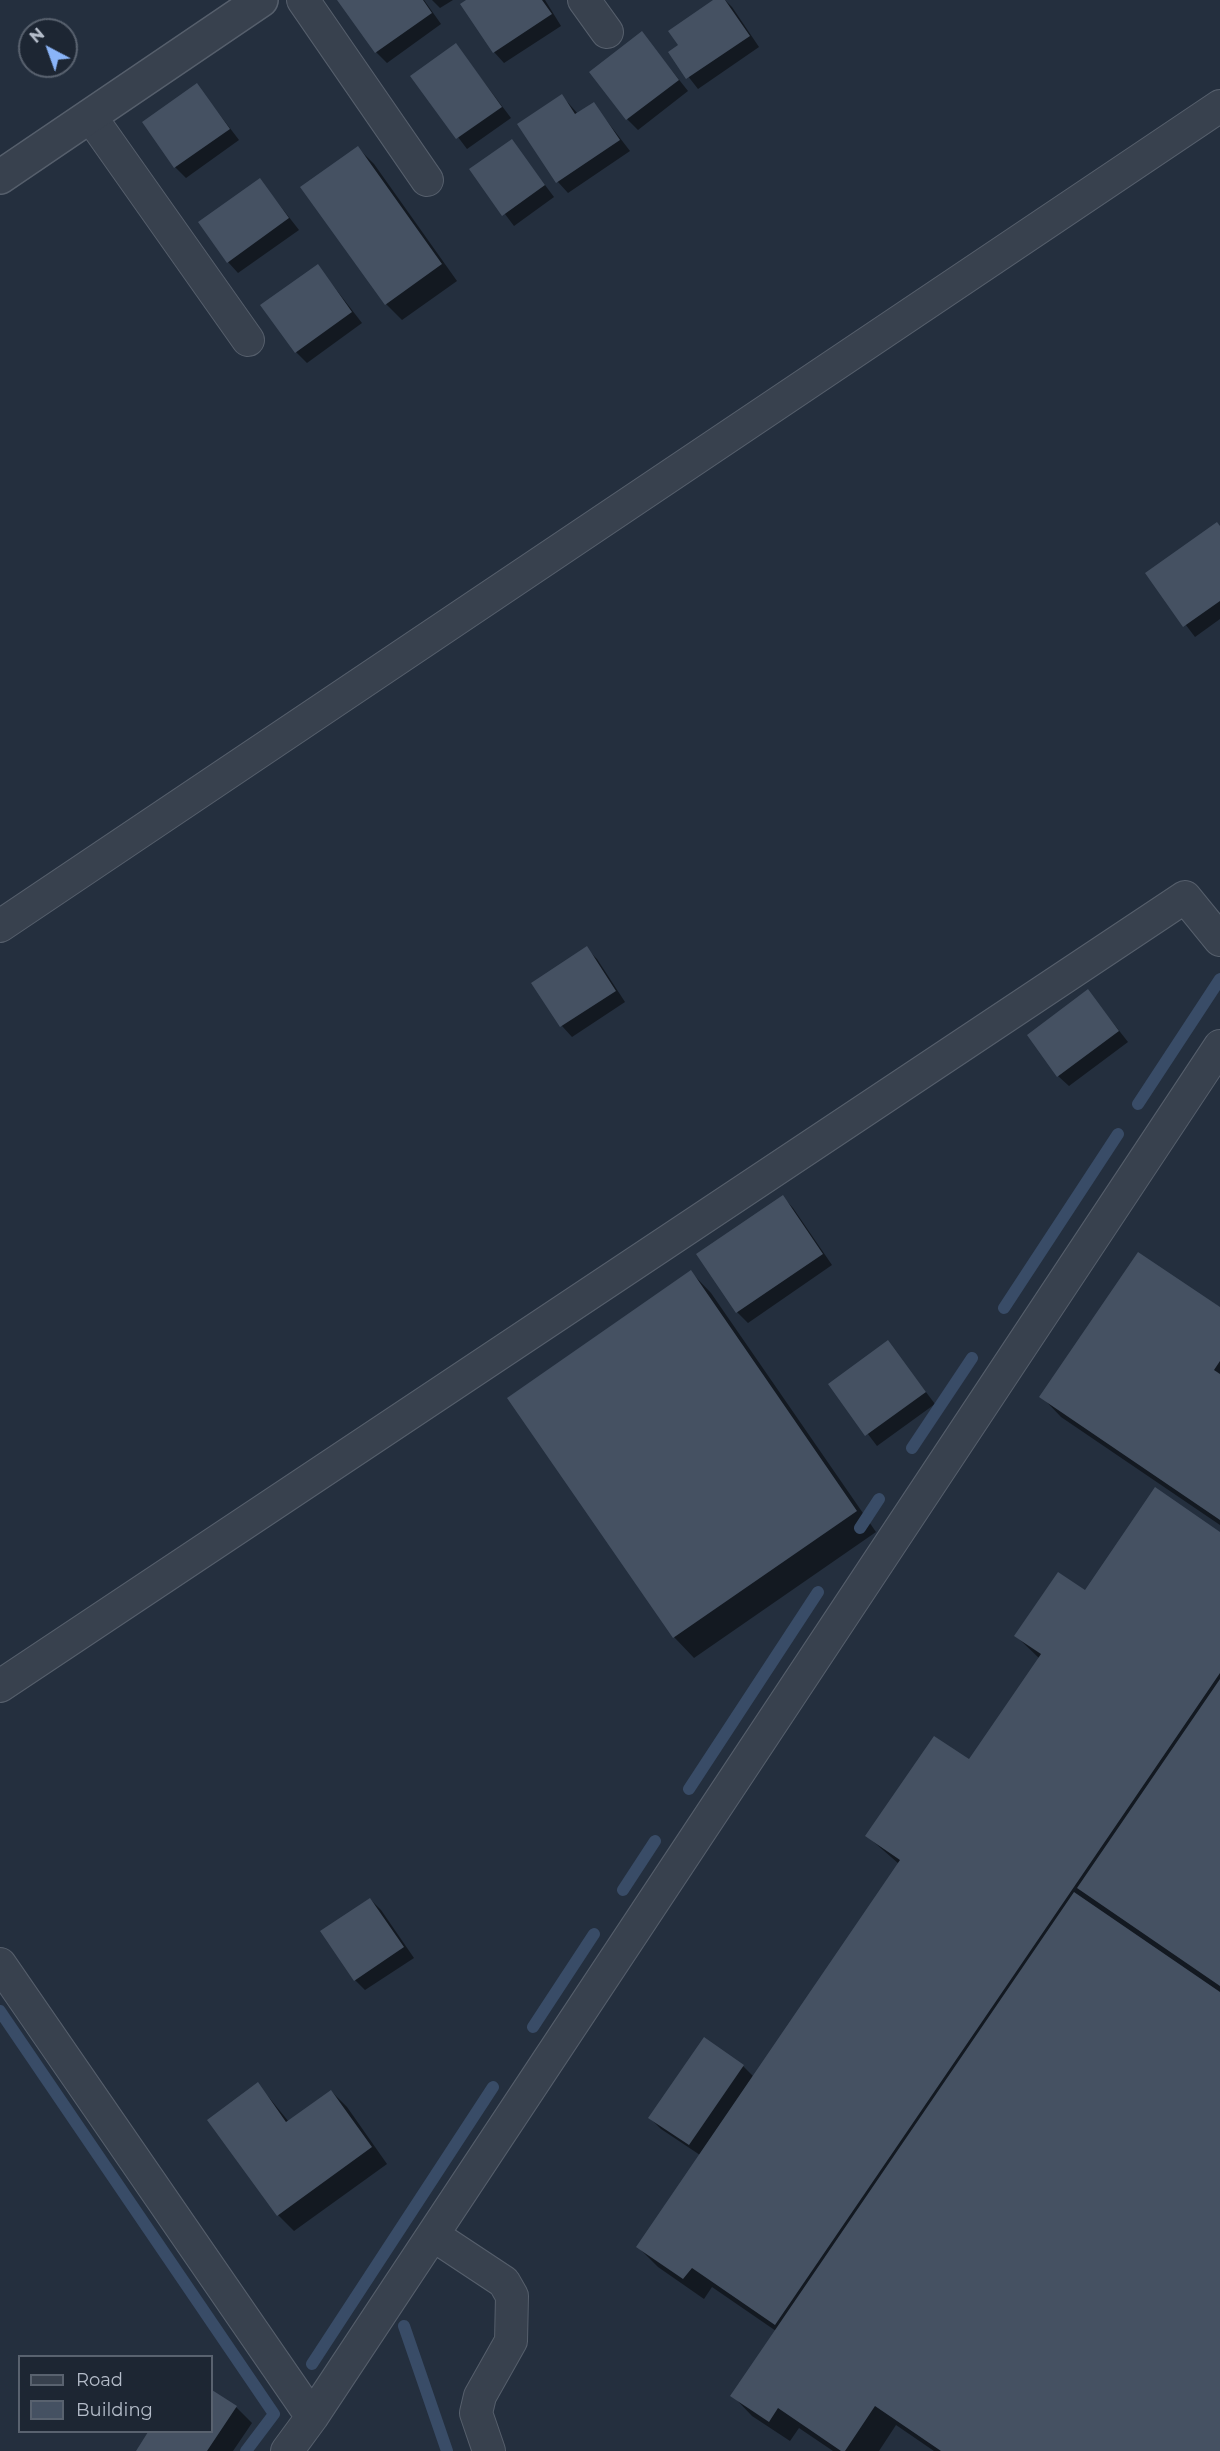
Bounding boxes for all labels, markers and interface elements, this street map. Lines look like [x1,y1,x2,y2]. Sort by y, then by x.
north arrow [18,18,78,78]
text: N [26,24,48,47]
legend [18,2355,213,2433]
text: Road [76,2369,123,2391]
text: Building [76,2399,153,2421]

